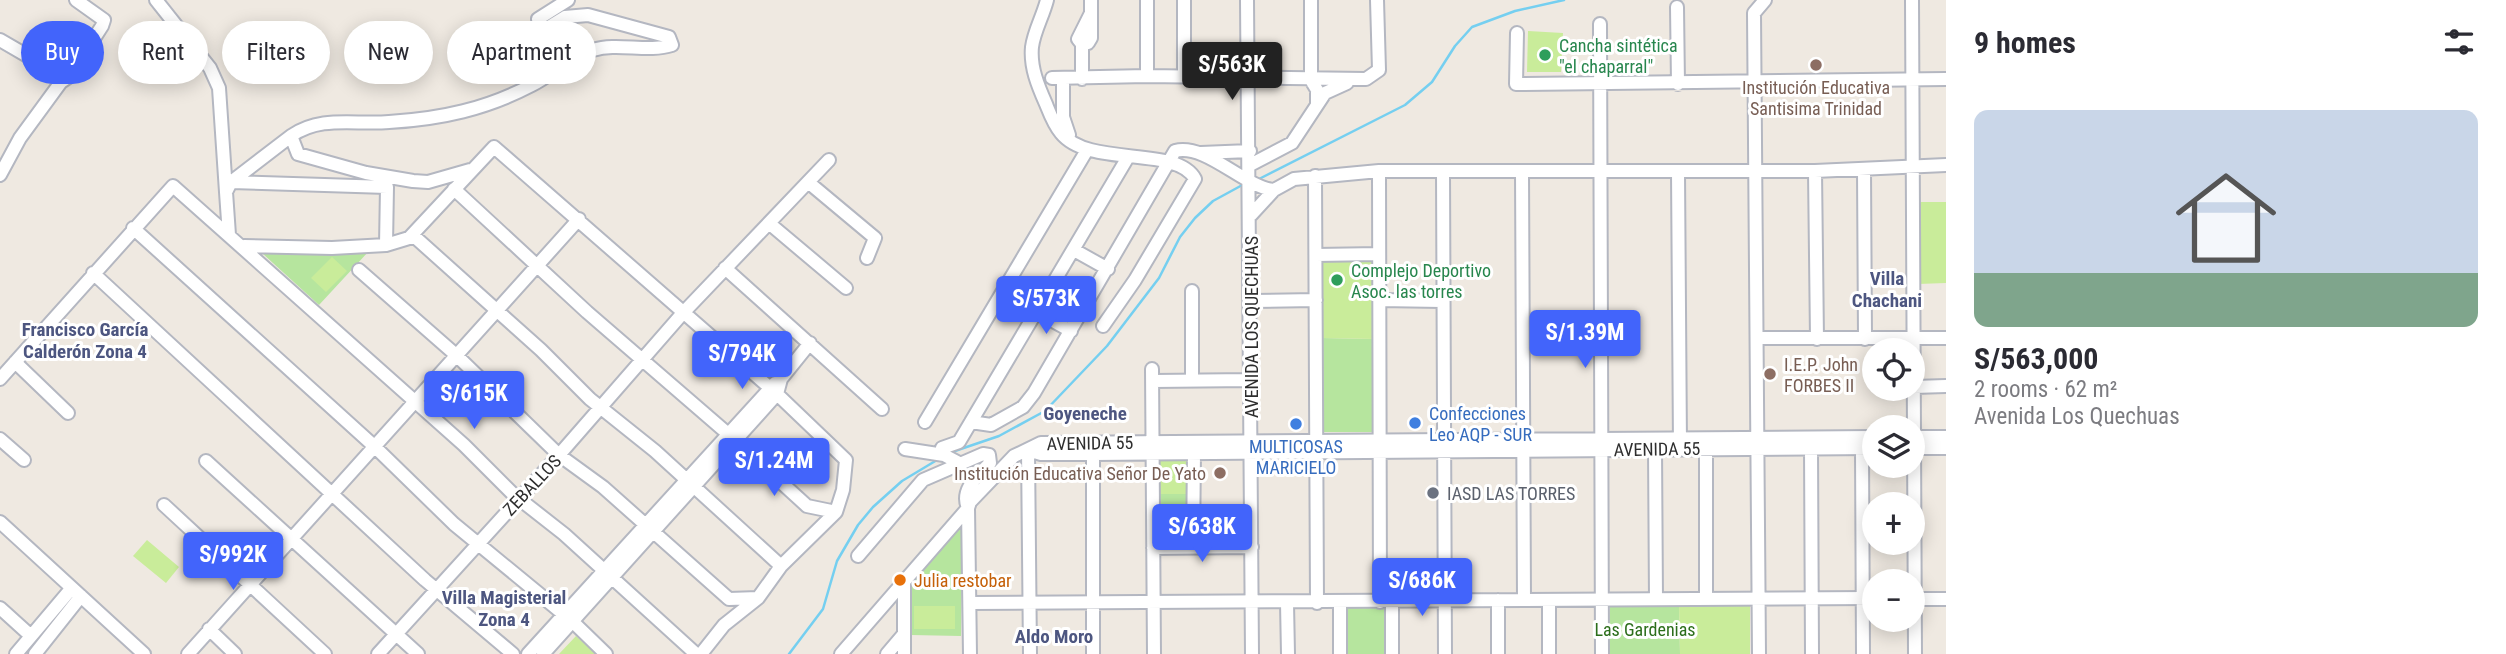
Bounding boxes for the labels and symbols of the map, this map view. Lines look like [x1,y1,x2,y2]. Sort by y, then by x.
place label: Cancha sintética "el chaparral" [1559,35,1678,77]
pin: S/563K [1175,42,1289,102]
marker: Cancha sintética "el chaparral" [1537,47,1553,63]
marker: Institución Educativa Santisima Trinidad [1808,57,1824,73]
place label: Institución Educativa Santisima Trinidad [1742,77,1890,119]
street label: AVENIDA LOS QUECHUAS [1241,236,1262,418]
place label: Complejo Deportivo Asoc. las torres [1351,260,1491,302]
district label: Villa Chachani [1852,267,1922,312]
marker: Complejo Deportivo Asoc. las torres [1329,272,1345,288]
pin: S/573K [989,276,1103,336]
pin: S/1.39M [1520,310,1650,370]
district label: Francisco García Calderón Zona 4 [22,318,148,363]
pin: S/794K [685,332,799,391]
place label: I.E.P. John FORBES II [1784,354,1858,396]
marker: I.E.P. John FORBES II [1762,366,1778,382]
pin: S/615K [417,372,531,431]
district label: Goyeneche [1043,402,1127,425]
place label: Confecciones Leo AQP - SUR [1429,403,1532,445]
marker: Confecciones Leo AQP - SUR [1407,415,1423,431]
marker: MULTICOSAS MARICIELO [1288,416,1304,432]
street label: AVENIDA 55 [1046,432,1134,454]
place label: MULTICOSAS MARICIELO [1249,436,1343,478]
pin: S/1.24M [709,438,839,498]
street label: AVENIDA 55 [1613,438,1701,460]
street label: ZEBALLOS [499,450,565,520]
place label: Institución Educativa Señor De Yato [954,463,1206,484]
marker: Institución Educativa Señor De Yato [1212,465,1228,481]
place label: IASD LAS TORRES [1447,483,1575,504]
marker: IASD LAS TORRES [1425,485,1441,501]
pin: S/638K [1145,504,1259,564]
pin: S/992K [176,532,290,592]
pin: S/686K [1365,558,1479,618]
place label: Julia restobar [914,570,1012,591]
marker: Julia restobar [892,572,908,588]
district label: Villa Magisterial Zona 4 [442,586,566,631]
park label: Las Gardenias [1594,619,1696,640]
district label: Aldo Moro [1015,625,1093,648]

